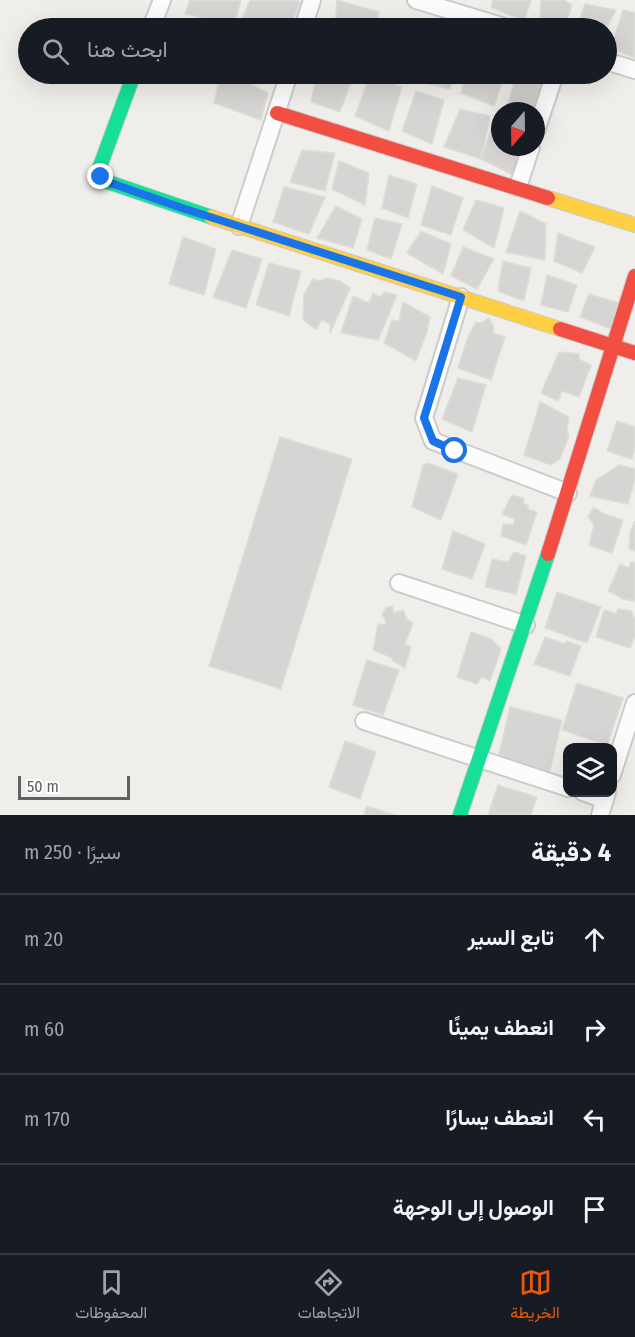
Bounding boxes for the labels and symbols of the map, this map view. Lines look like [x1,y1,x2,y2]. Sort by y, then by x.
north arrow [491,102,545,156]
route end [87,163,113,189]
route start [441,437,467,463]
scale bar [18,773,130,800]

